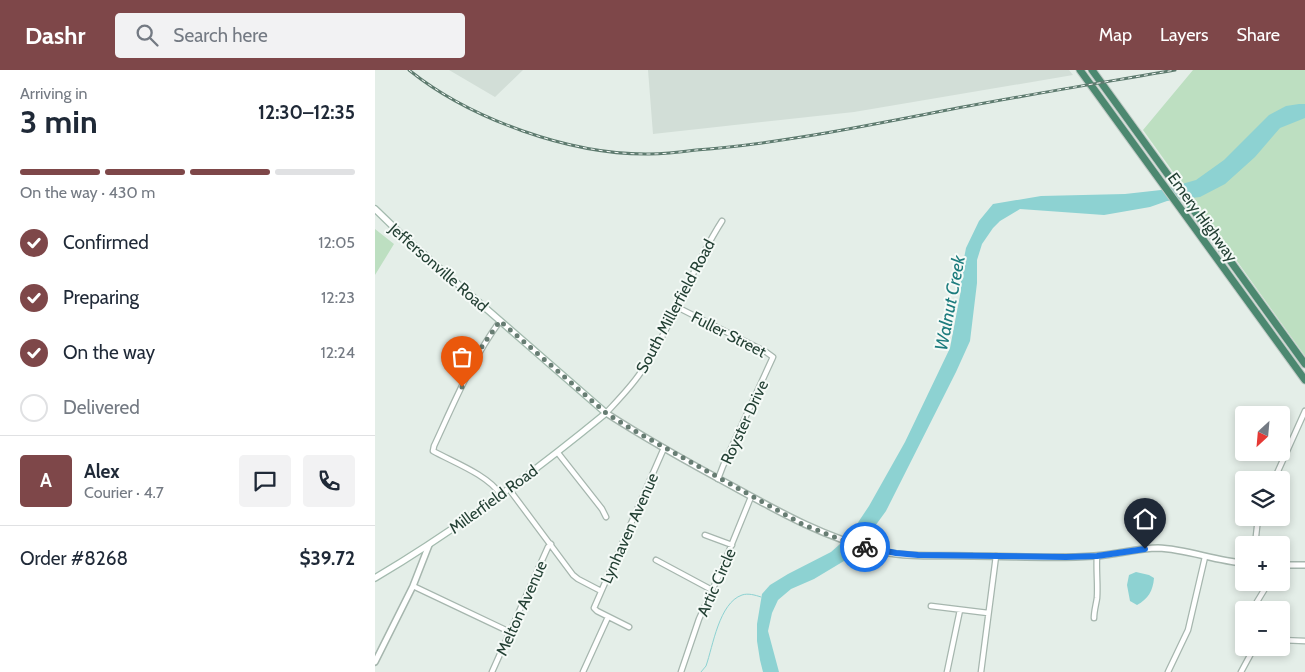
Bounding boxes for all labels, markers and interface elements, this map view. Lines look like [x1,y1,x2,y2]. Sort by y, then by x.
search box [115,13,465,58]
text: Dashr [25,21,85,50]
icon: search [133,21,161,49]
text: Search here [173,24,268,47]
text: Map [1099,24,1132,46]
text: Layers [1160,24,1209,46]
text: Share [1237,24,1280,46]
text: Arriving in [20,84,87,103]
text: 12:30–12:35 [258,101,355,124]
text: 3 min [20,102,98,141]
street label: Emery Highway [1164,169,1241,266]
text: On the way · 430 m [20,183,155,202]
street label: Jeffersonville Road [384,219,492,316]
icon: check [20,229,48,257]
text: Confirmed [63,231,149,254]
text: 12:05 [318,233,355,252]
street label: South Millerfield Road [632,236,719,376]
water label: Walnut Creek [930,252,970,352]
icon: check [20,284,48,312]
text: Preparing [63,286,139,309]
text: 12:23 [321,288,355,307]
street label: Fuller Street [688,307,770,362]
pin [441,336,483,387]
icon: check [20,339,48,367]
text: On the way [63,341,155,364]
text: 12:24 [320,343,355,362]
icon: bag [448,343,476,371]
street label: Royster Drive [717,377,772,467]
text: Delivered [63,396,140,419]
north arrow [1235,406,1290,461]
map controls [1235,406,1290,656]
button: chat [239,455,291,507]
button: phone [303,455,355,507]
text: Alex [84,460,120,483]
street label: Millerfield Road [445,461,541,538]
text: A [40,469,52,492]
street label: Lynhaven Avenue [597,470,662,586]
button: layers [1235,471,1290,526]
text: Courier · 4.7 [84,483,164,502]
pin [1124,498,1166,549]
icon: home [1131,505,1159,533]
courier [840,522,890,572]
icon: bike [851,533,879,561]
button: + [1235,536,1290,591]
street label: Artic Circle [693,545,740,619]
text: Order #8268 [20,547,128,570]
text: $39.72 [299,547,355,570]
street label: Melton Avenue [492,558,551,659]
button: − [1235,601,1290,656]

